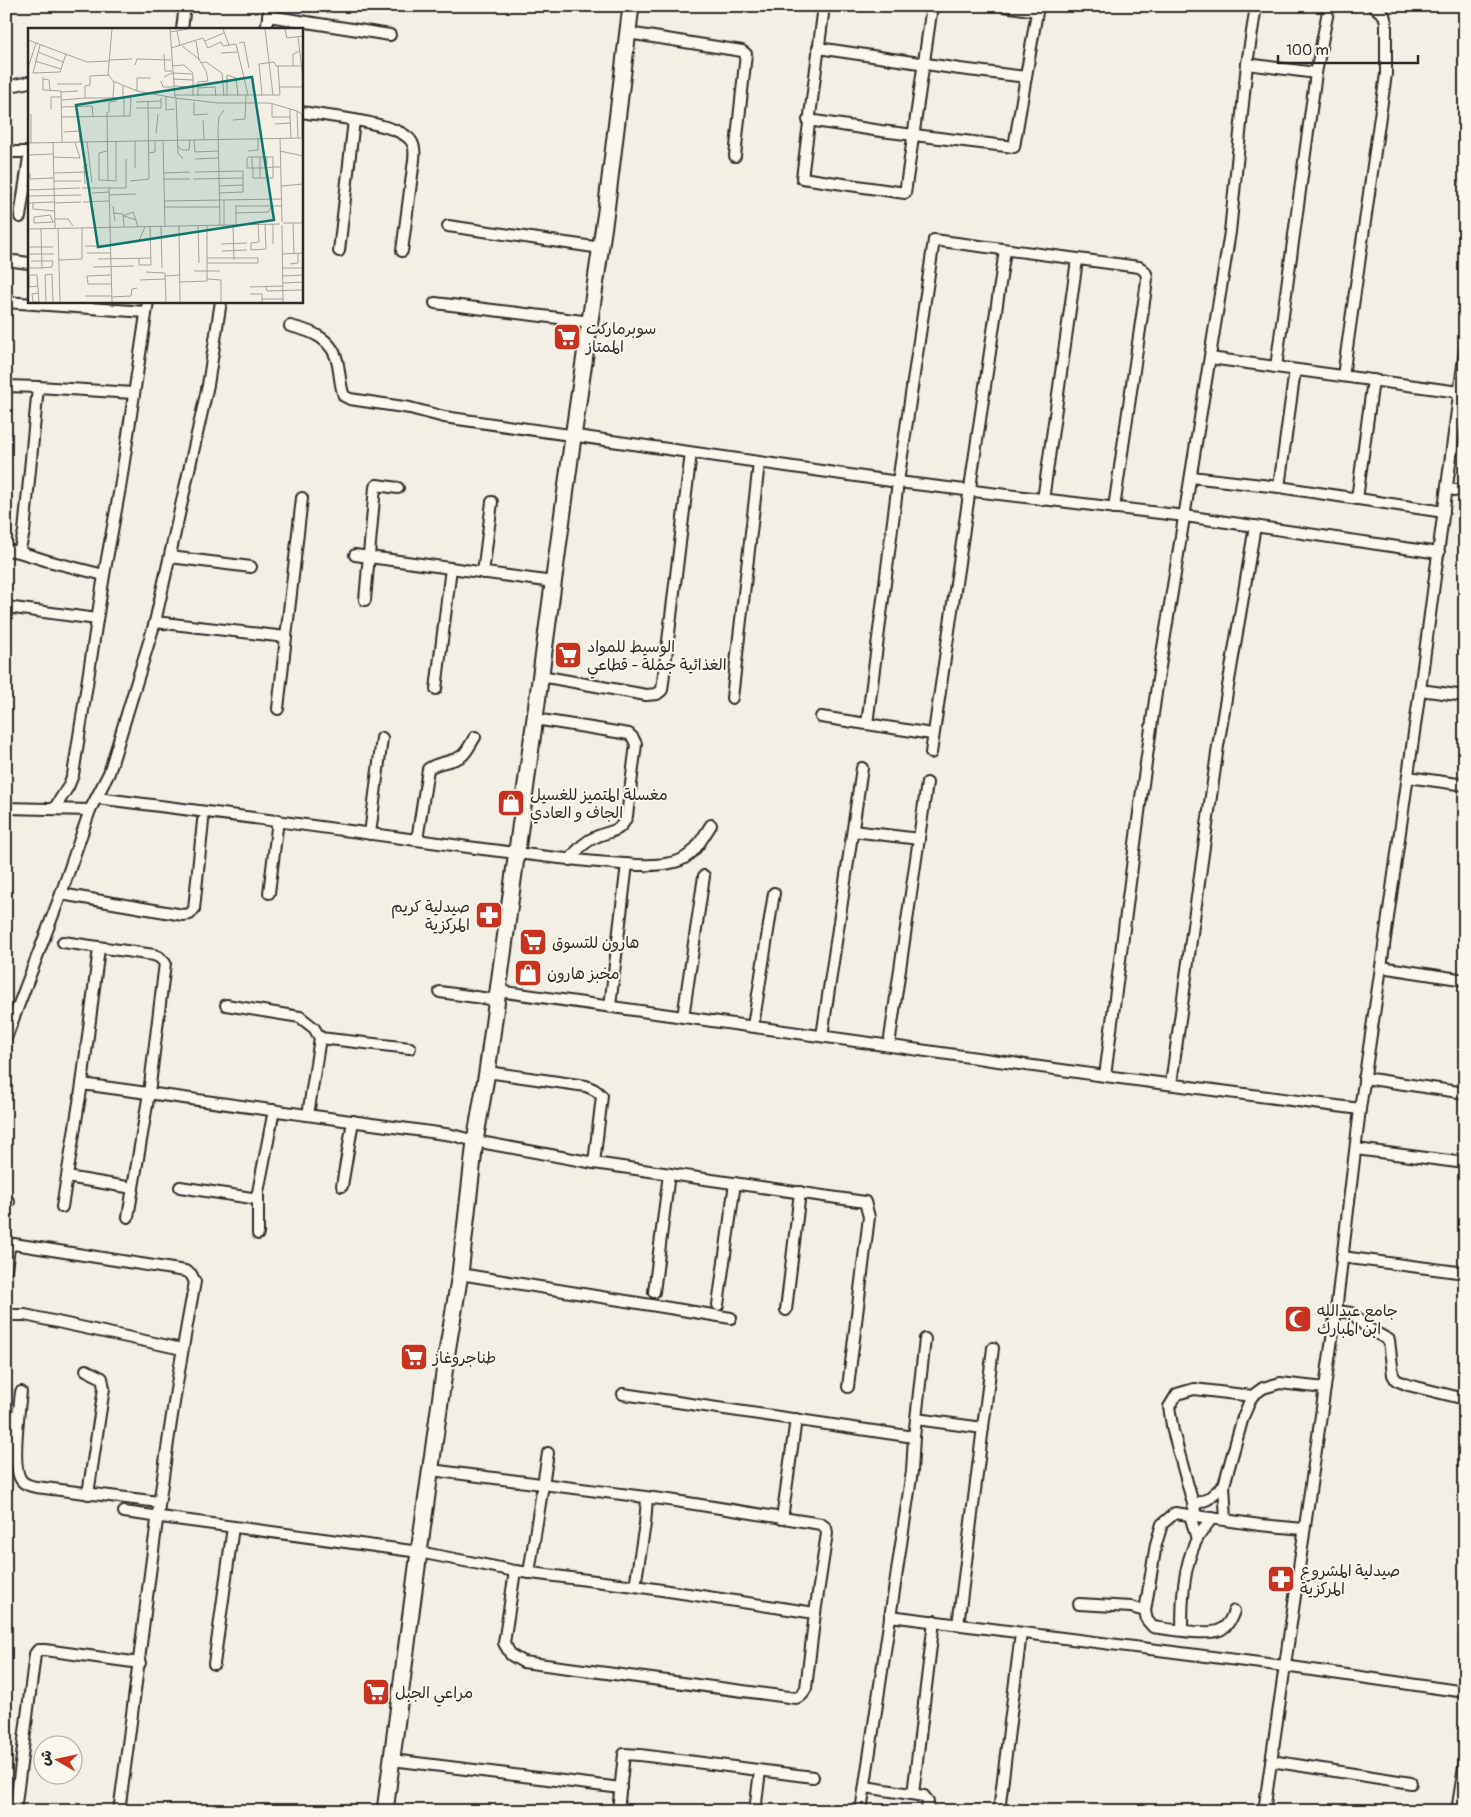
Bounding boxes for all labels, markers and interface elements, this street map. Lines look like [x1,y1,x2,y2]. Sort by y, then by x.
inset map [28,28,302,302]
scale bar [1278,32,1418,64]
text: 100 m [1286,41,1329,60]
place label: سوبرماركت الممتاز [584,319,656,357]
supermarket icon: سوبرماركت الممتاز [552,322,582,352]
place label: الوسيط للمواد الغذائية جملة - قطاعي [587,637,727,679]
supermarket icon: الوسيط للمواد الغذائية جملة - قطاعي [553,640,583,670]
place label: مغسلة المتميز للغسيل الجاف و العادي [530,785,668,824]
shop icon: مغسلة المتميز للغسيل الجاف و العادي [496,788,526,818]
place label: صيدلية كريم المركزية [391,897,470,935]
pharmacy icon: صيدلية كريم المركزية [474,900,504,930]
supermarket icon: هارون للتسوق [518,927,548,957]
place label: هارون للتسوق [552,933,640,953]
shop icon: مخبز هارون [513,958,543,988]
place label: مخبز هارون [547,964,620,984]
place label: جامع عبدالله ابن المبارك [1317,1301,1398,1339]
mosque icon: جامع عبدالله ابن المبارك [1283,1304,1313,1334]
supermarket icon: طناجروغاز [399,1342,429,1372]
place label: طناجروغاز [431,1348,496,1368]
place label: صيدلية المشروع المركزية [1300,1561,1400,1599]
pharmacy icon: صيدلية المشروع المركزية [1266,1564,1296,1594]
supermarket icon: مراعي الجبل [361,1677,391,1707]
place label: مراعي الجبل [395,1683,473,1707]
north arrow [32,1734,82,1784]
text: ش [36,1749,55,1767]

